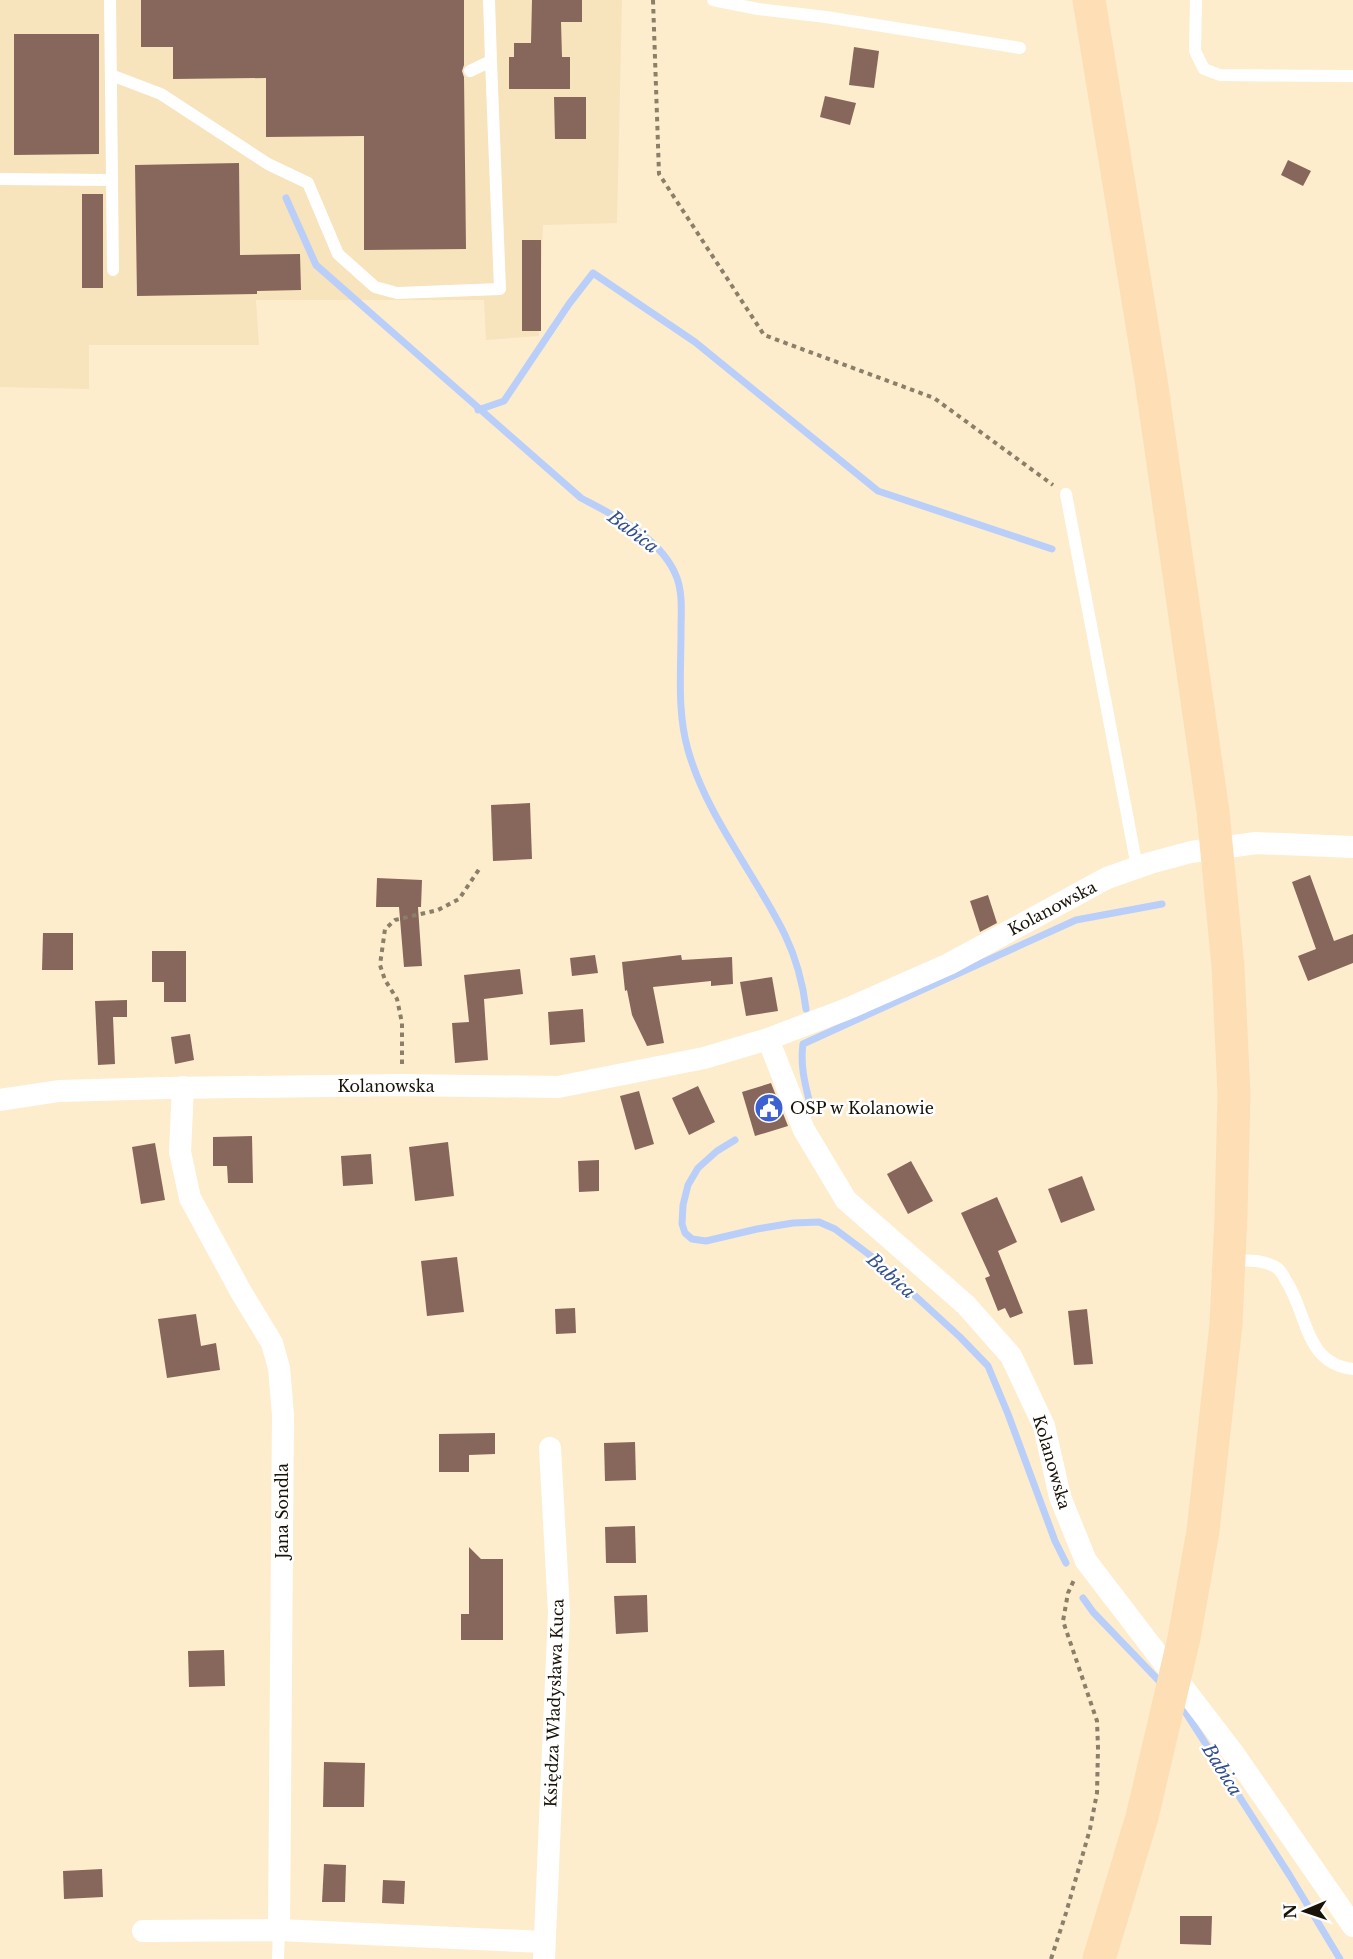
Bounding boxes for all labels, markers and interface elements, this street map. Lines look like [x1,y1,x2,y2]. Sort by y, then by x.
water label: Babica [603,505,663,558]
street label: Kolanowska [1004,876,1100,940]
street label: Kolanowska [337,1076,435,1096]
public building icon: OSP w Kolanowie [753,1092,785,1124]
place label: OSP w Kolanowie [790,1098,934,1118]
water label: Babica [862,1248,920,1303]
street label: Kolanowska [1029,1413,1075,1512]
street label: Jana Sondla [272,1463,292,1561]
street label: Księdza Władysława Kuca [540,1598,568,1808]
water label: Babica [1197,1739,1247,1800]
north arrow [1275,1881,1335,1941]
text: N [1280,1904,1300,1919]

